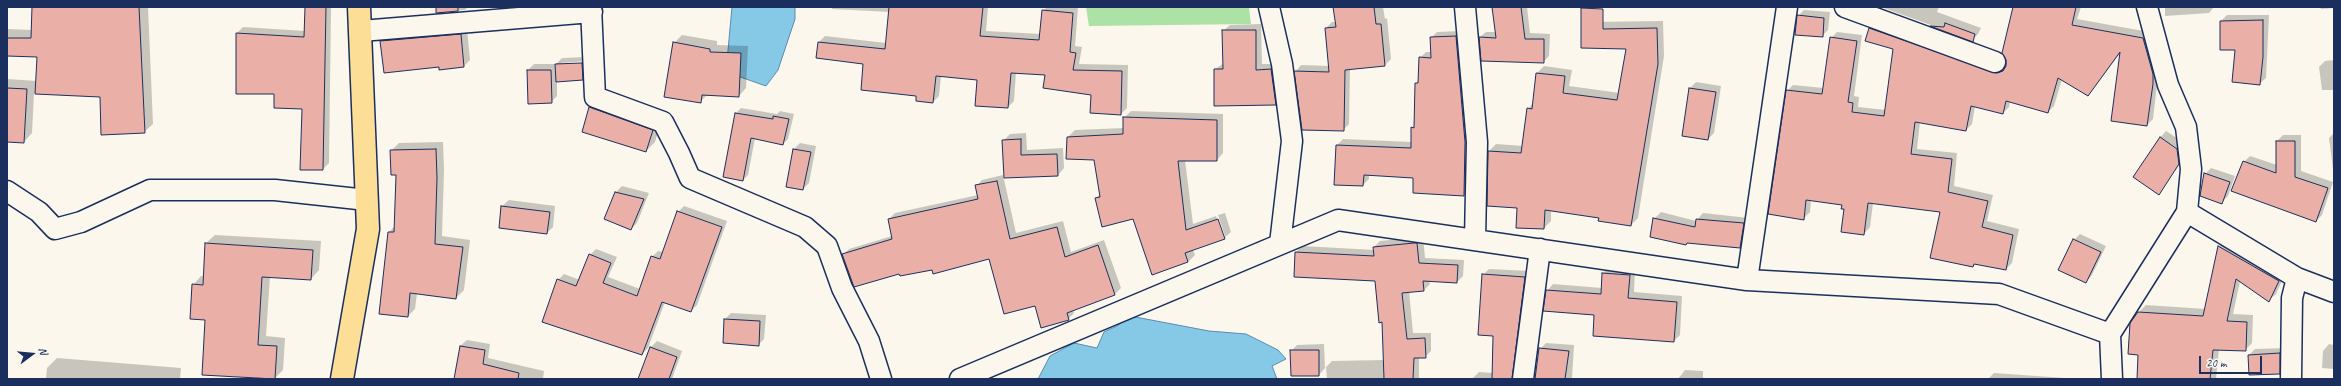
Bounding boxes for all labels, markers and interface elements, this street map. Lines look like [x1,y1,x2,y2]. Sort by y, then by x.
north arrow [12,334,52,374]
text: N [36,345,51,356]
scale bar [2201,348,2264,374]
text: 20 m [2206,355,2226,371]

